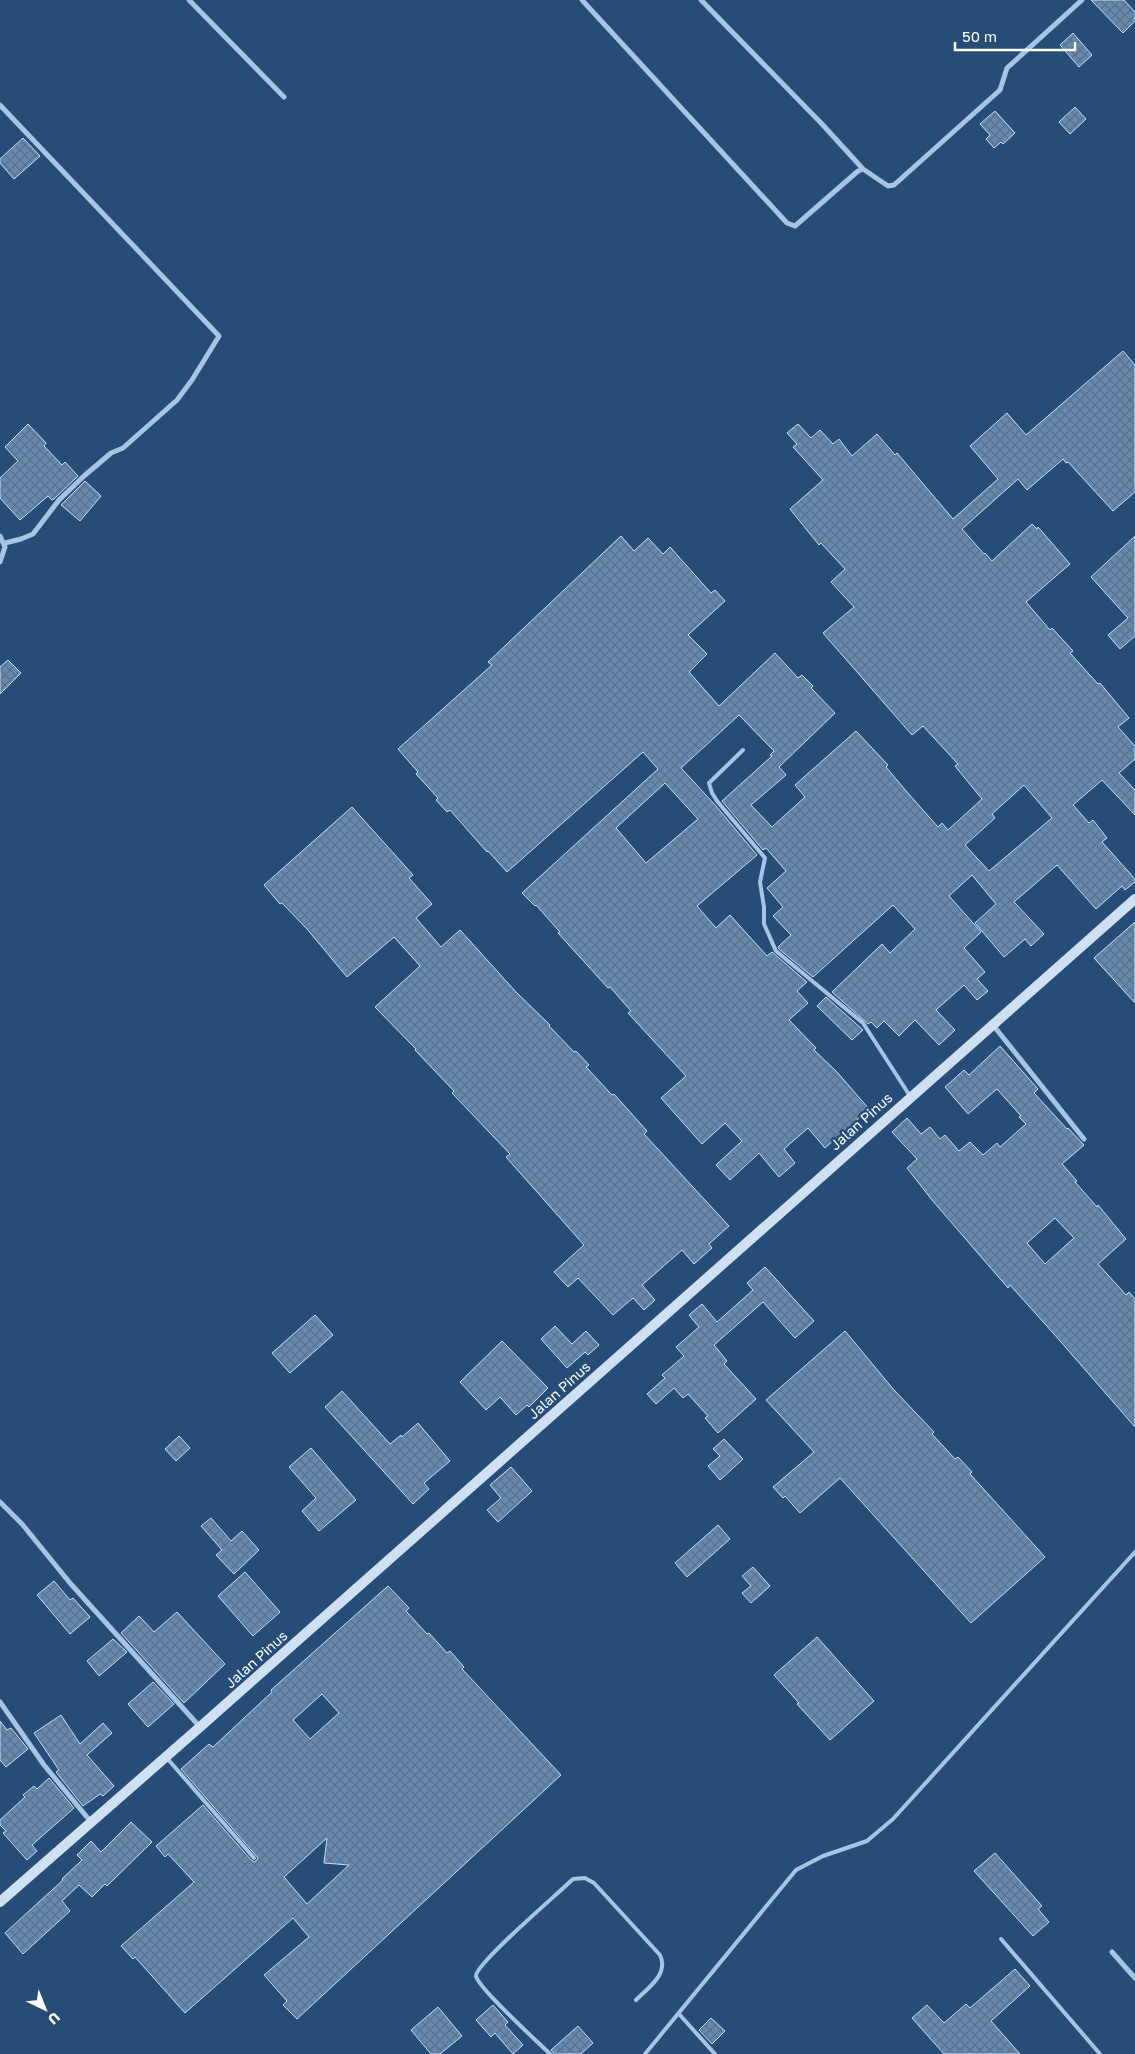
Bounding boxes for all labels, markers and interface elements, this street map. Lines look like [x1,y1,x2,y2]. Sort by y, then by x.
scale bar [955,20,1075,52]
text: 50 m [962,27,997,45]
street label: Jalan Pinus [826,1089,896,1153]
street label: Jalan Pinus [524,1358,594,1422]
street label: Jalan Pinus [221,1627,291,1691]
north arrow [20,1984,70,2034]
text: U [45,2009,64,2029]

